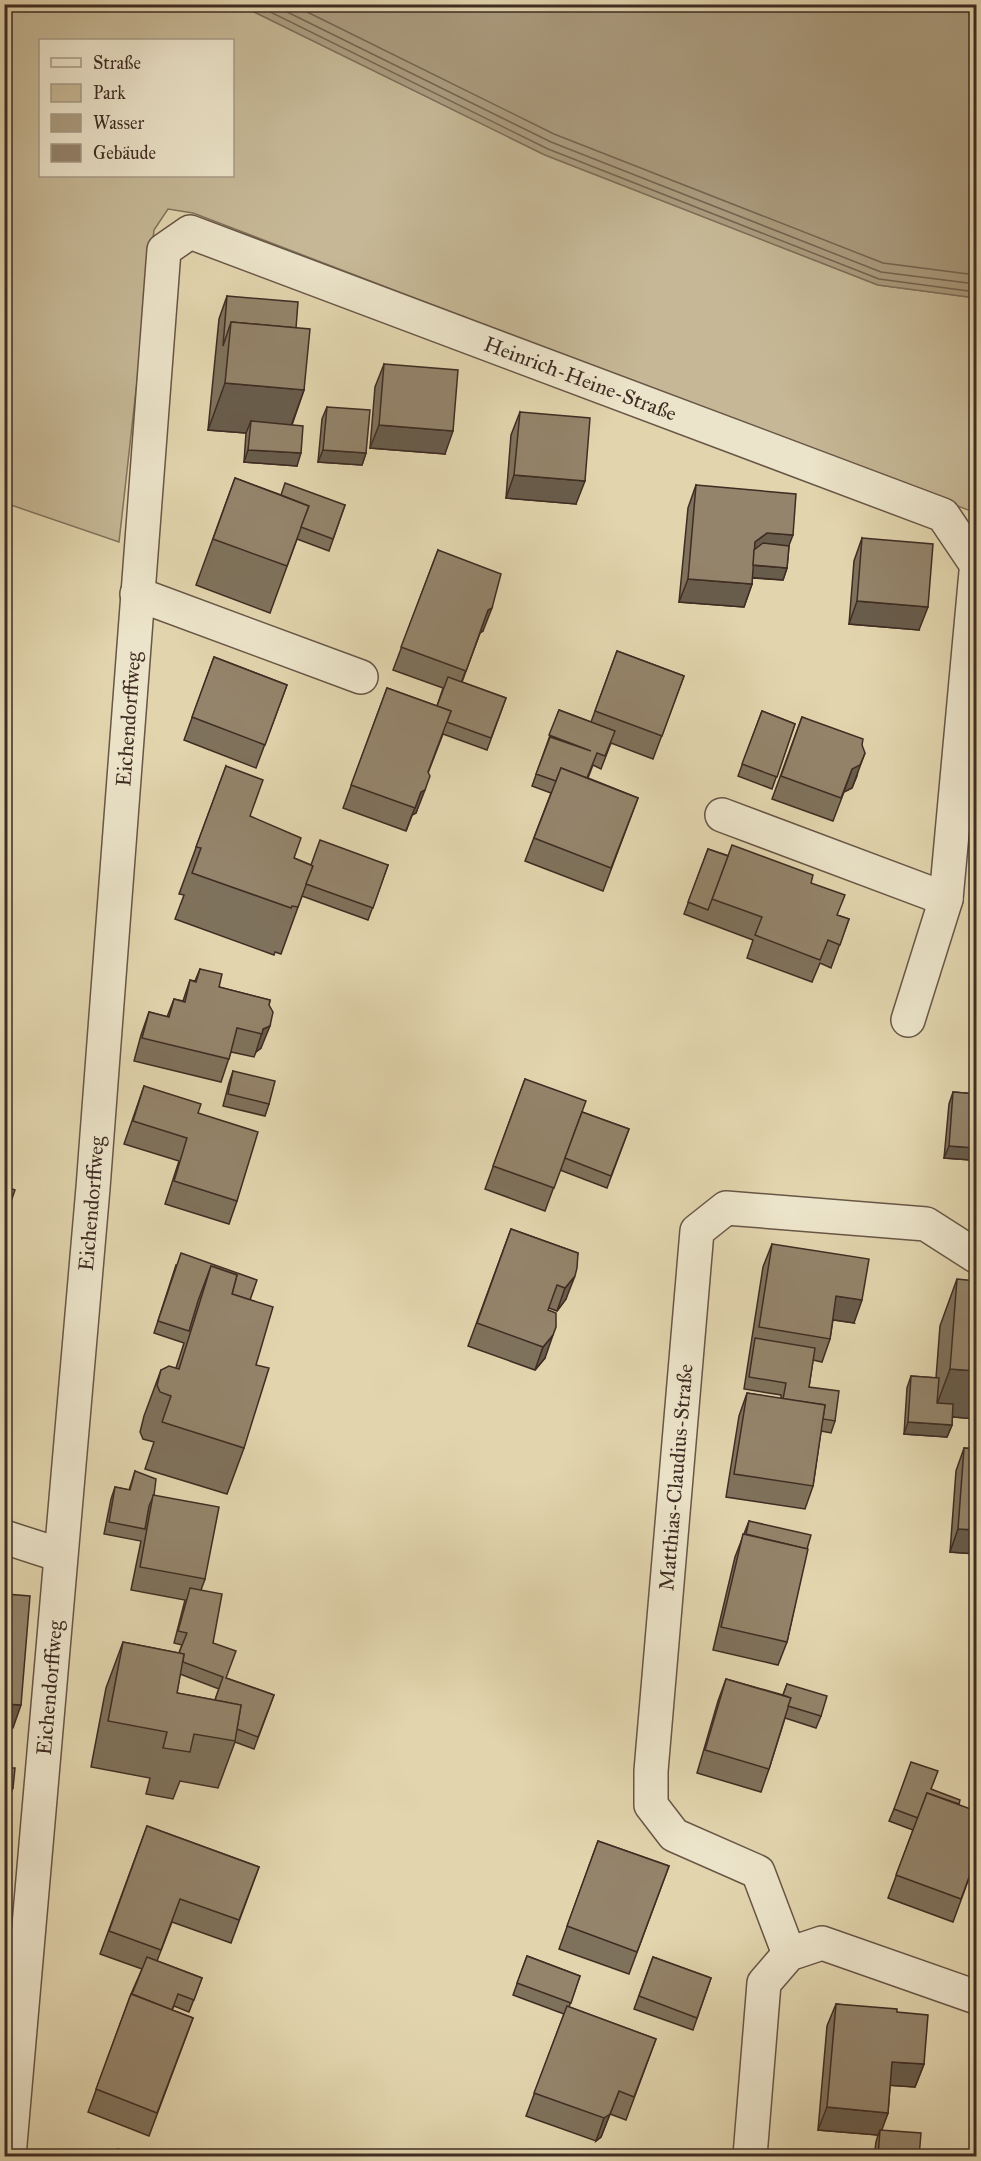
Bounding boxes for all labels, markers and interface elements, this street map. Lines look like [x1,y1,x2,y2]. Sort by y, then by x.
legend [39,39,234,177]
text: Straße [93,52,141,74]
text: Park [93,82,126,104]
text: Wasser [93,112,144,134]
text: Gebäude [93,142,156,164]
street label: Heinrich-Heine-Straße [480,331,681,427]
street label: Eichendorffweg [110,650,147,787]
street label: Eichendorffweg [73,1135,110,1272]
street label: Matthias-Claudius-Straße [653,1363,699,1592]
street label: Eichendorffweg [31,1619,68,1756]

